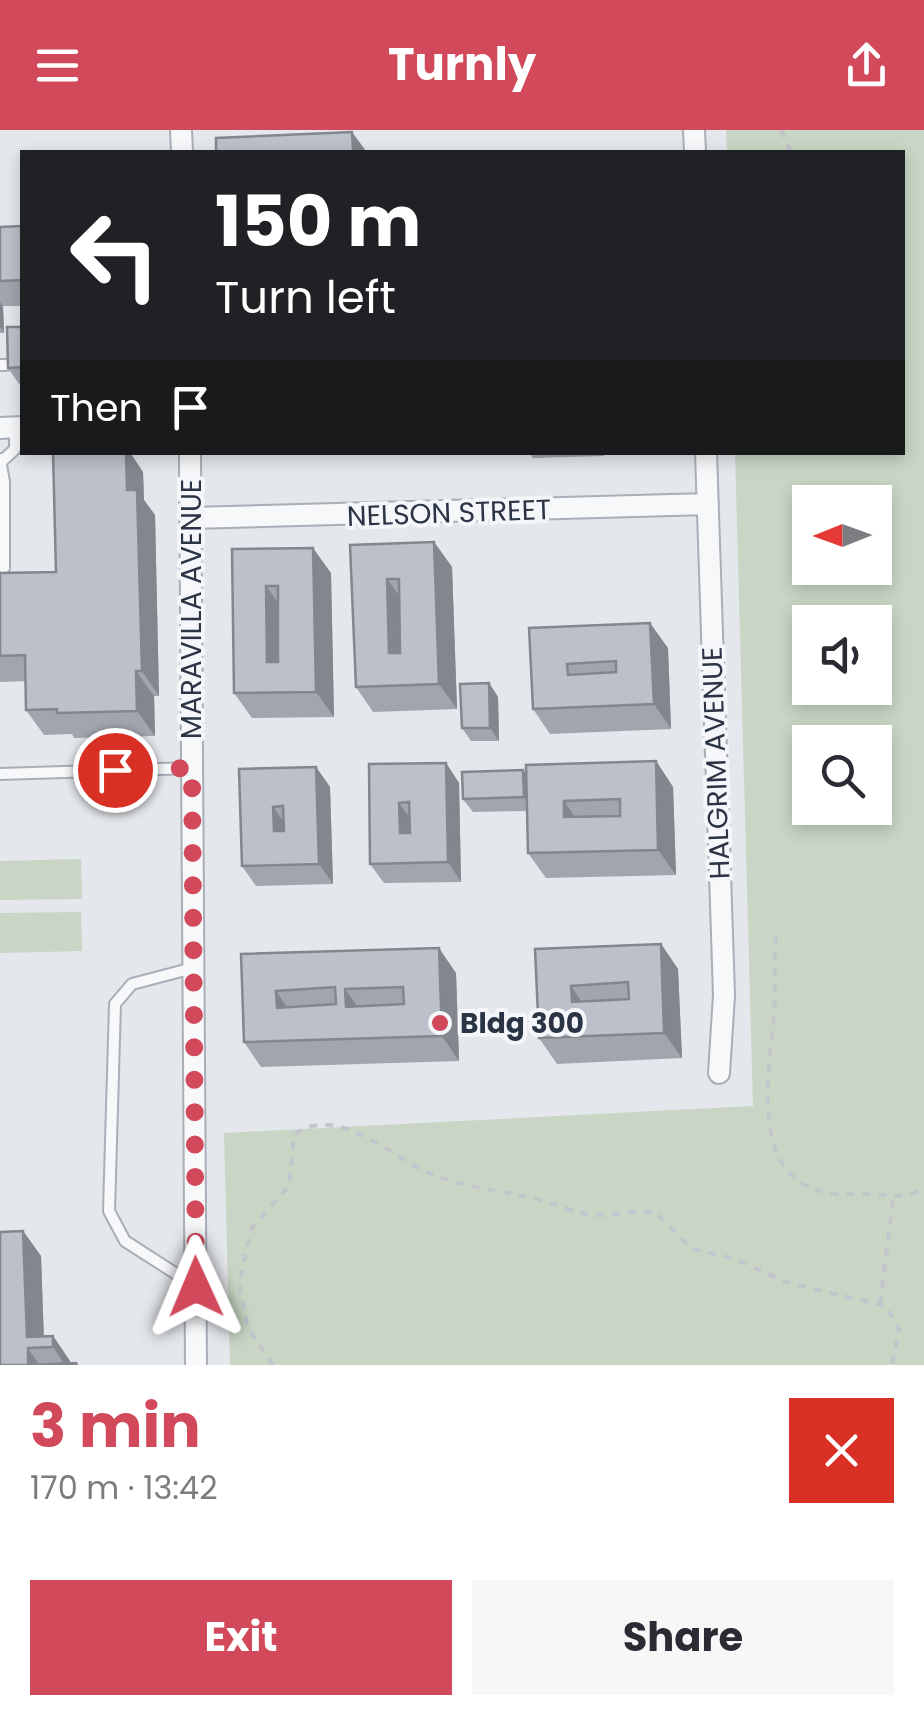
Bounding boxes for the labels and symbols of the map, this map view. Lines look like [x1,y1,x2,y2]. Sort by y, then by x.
street label: MARAVILLA AVENUE [172,479,211,739]
north arrow [792,485,892,585]
street label: NELSON STREET [346,490,552,536]
street label: HALGRIM AVENUE [692,646,740,880]
pin [73,728,158,813]
place label: Bldg 300 [460,1004,584,1043]
marker: Bldg 300 [429,1012,451,1034]
position arrow [144,1235,248,1339]

